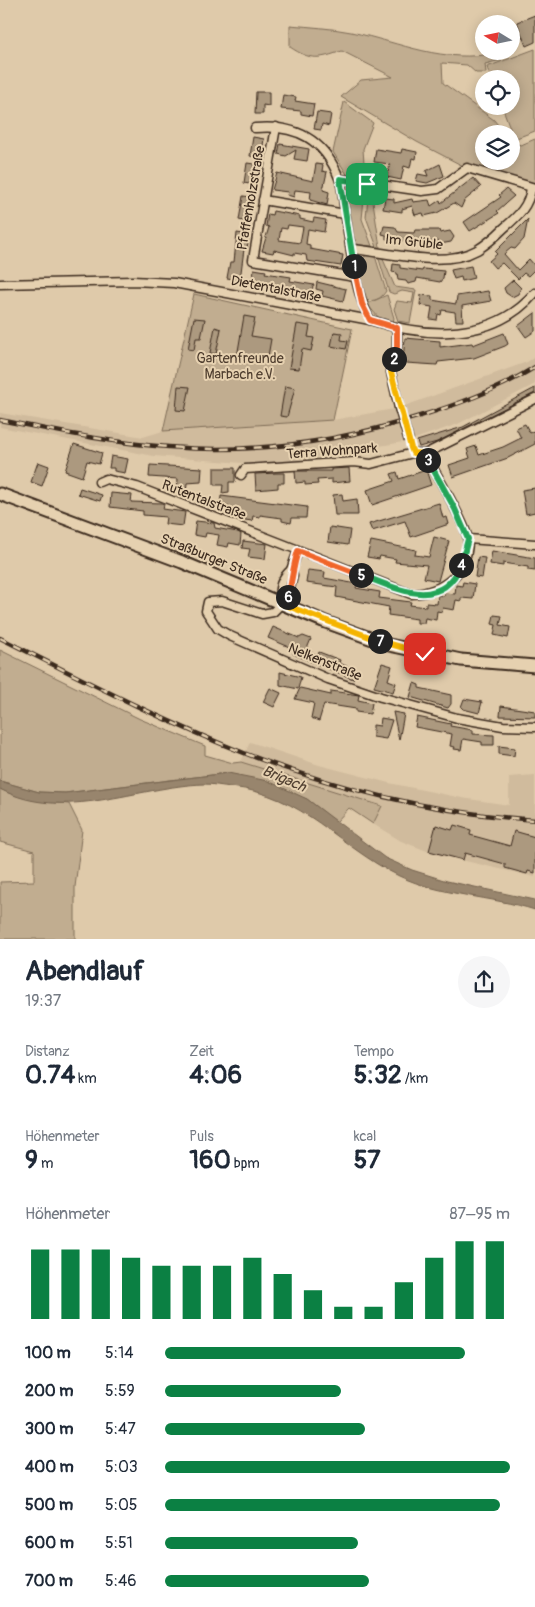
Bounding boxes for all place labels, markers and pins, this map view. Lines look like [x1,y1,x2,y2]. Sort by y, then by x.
pin [346,163,388,205]
pin: 1 [342,254,366,278]
pin: 2 [382,346,406,372]
pin: 3 [416,448,440,472]
pin: 4 [448,552,474,578]
pin: 5 [348,562,374,588]
pin: 6 [276,584,300,610]
pin: 7 [368,628,392,654]
pin [404,633,446,675]

